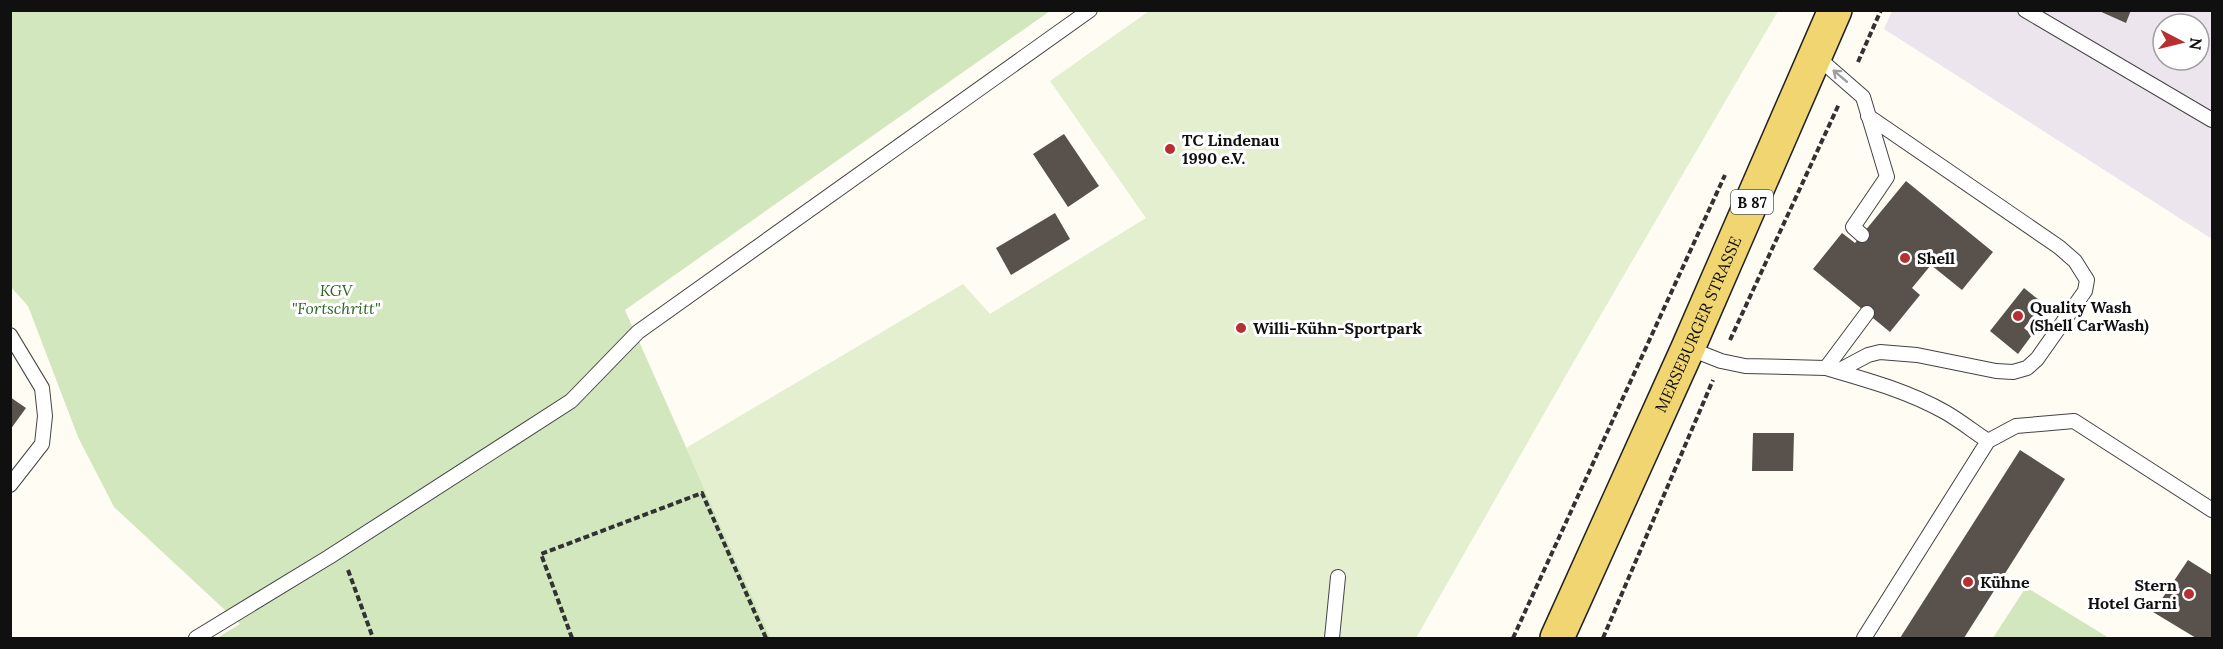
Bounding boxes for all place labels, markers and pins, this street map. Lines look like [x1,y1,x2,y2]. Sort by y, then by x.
place label: TC Lindenau 1990 e.V. [1182,130,1279,168]
marker: TC Lindenau 1990 e.V. [1163,142,1177,156]
place label: Shell [1917,248,1955,268]
marker: Shell [1898,251,1912,265]
place label: Quality Wash (Shell CarWash) [2030,297,2149,336]
marker: Quality Wash (Shell CarWash) [2011,309,2025,323]
place label: Willi-Kühn-Sportpark [1253,318,1422,338]
marker: Willi-Kühn-Sportpark [1234,321,1248,335]
place label: Kühne [1980,572,2030,592]
marker: Kühne [1961,575,1975,589]
place label: Stern Hotel Garni [2087,575,2177,613]
marker: Stern Hotel Garni [2182,587,2196,601]

